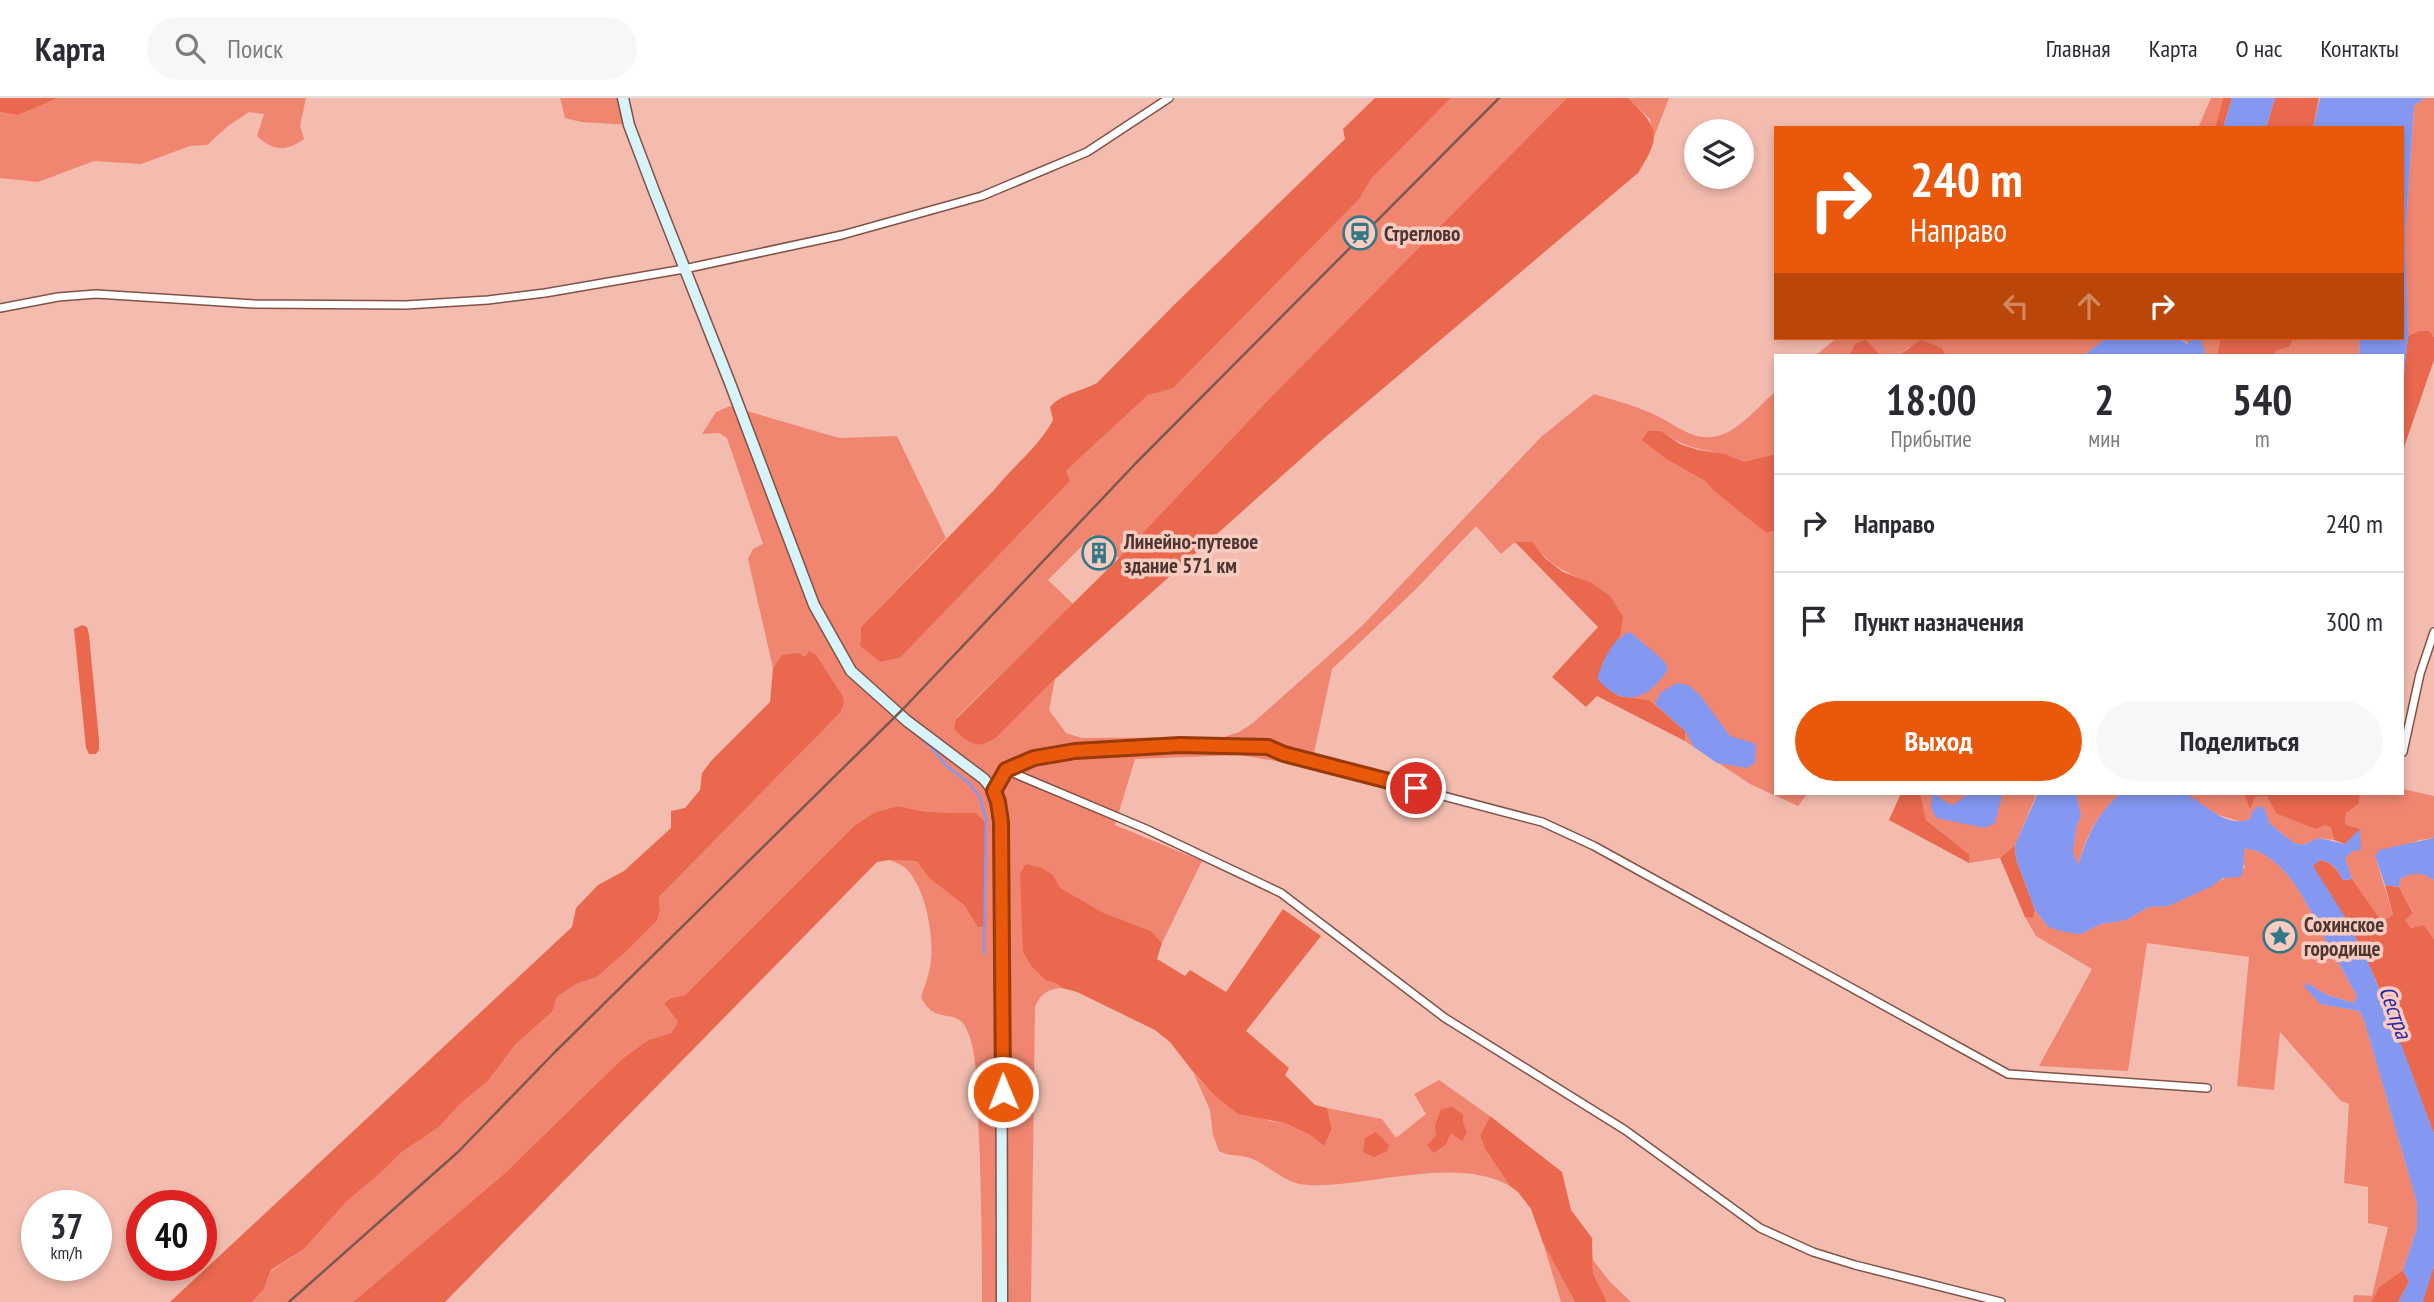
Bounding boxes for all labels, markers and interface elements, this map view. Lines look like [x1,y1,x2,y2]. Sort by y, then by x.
search box [147,17,637,80]
text: Карта [35,27,105,70]
icon: search [171,29,209,67]
text: Поиск [227,32,283,65]
text: Главная [2046,33,2111,64]
text: Карта [2149,33,2198,64]
text: О нас [2236,33,2282,64]
text: Контакты [2320,33,2399,64]
map controls [1684,119,1754,189]
button: layers [1684,119,1754,189]
text: 240 m [1910,147,2023,211]
icon: right [1795,154,1886,245]
text: Направо [1910,209,2007,251]
station icon: Стреглово [1341,214,1379,252]
place label: Стреглово [1384,220,1460,247]
icon: left [1997,287,2035,325]
icon: ahead [2070,287,2108,325]
icon: right [2143,287,2181,325]
text: 18:00 [1886,372,1977,427]
text: 2 [2094,372,2114,427]
text: 540 [2232,372,2292,427]
text: Прибытие [1890,424,1972,453]
text: мин [2088,424,2120,453]
text: m [2255,424,2270,453]
icon: right [1795,504,1833,542]
text: Направо [1854,507,1935,540]
text: 240 m [2325,507,2383,540]
place label: Линейно-путевое здание 571 км [1123,528,1258,579]
building icon: Линейно-путевое здание 571 км [1080,534,1118,572]
icon: arrive [1795,602,1833,640]
text: Пункт назначения [1854,605,2024,638]
text: 300 m [2325,605,2383,638]
button: Выход [1795,701,2082,781]
button: Поделиться [2096,701,2383,781]
pin [1386,758,1446,818]
icon: arrive [1397,769,1435,807]
place label: Сохинское городище [2304,911,2384,962]
place icon: Сохинское городище [2261,917,2299,955]
water label: Сестра [2373,982,2419,1044]
position arrow [966,1055,1040,1129]
speed limit sign: 40 [126,1190,217,1281]
text: 37 [50,1203,83,1249]
text: km/h [51,1241,82,1264]

